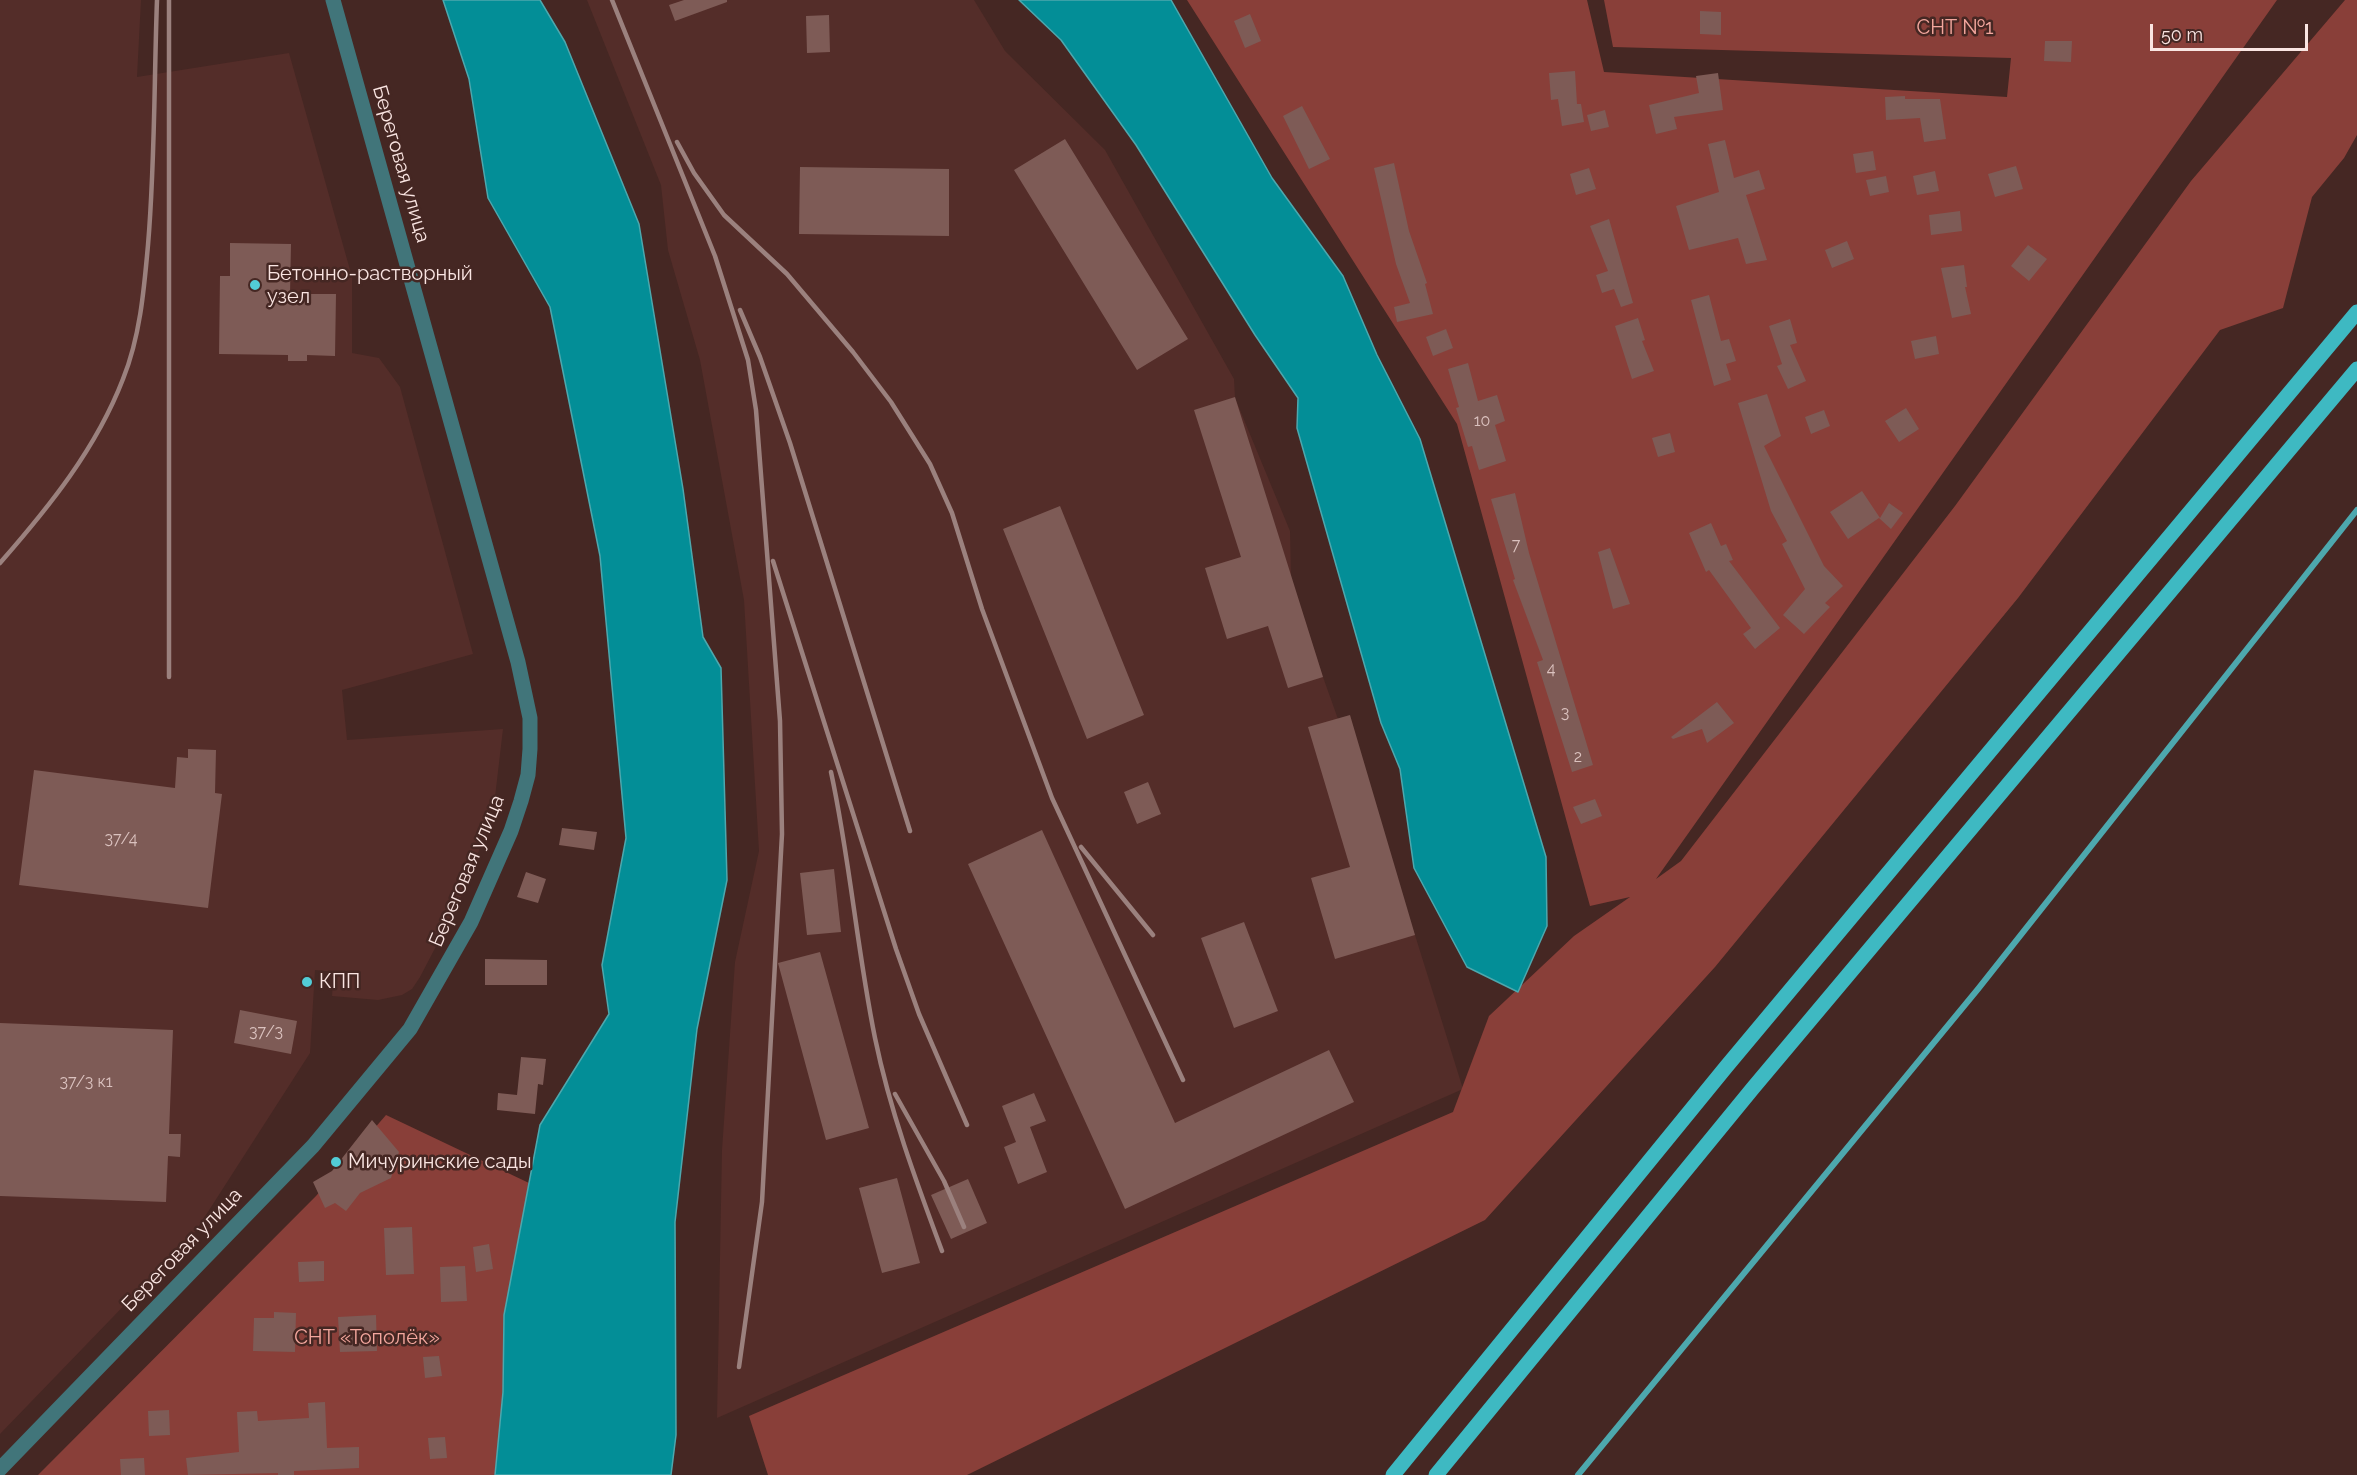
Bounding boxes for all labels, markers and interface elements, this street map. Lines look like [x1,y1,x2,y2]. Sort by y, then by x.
scale bar [2153,12,2310,50]
park label: СНТ №1 [1916,16,1994,40]
text: 50 m [2161,24,2203,45]
street label: Береговая улица [367,83,435,245]
place label: Бетонно-растворный узел [267,262,473,309]
marker: Бетонно-растворный узел [248,278,262,292]
house number: 10 [1474,411,1490,431]
house number: 7 [1512,535,1520,555]
house number: 4 [1547,659,1555,679]
house number: 3 [1561,703,1569,723]
house number: 2 [1574,747,1582,767]
street label: Береговая улица [424,792,510,950]
house number: 37/4 [104,829,138,849]
place label: КПП [319,970,360,994]
marker: КПП [300,975,314,989]
house number: 37/3 [249,1022,283,1042]
house number: 37/3 к1 [59,1072,113,1092]
place label: Мичуринские сады [348,1150,532,1174]
marker: Мичуринские сады [329,1155,343,1169]
street label: Береговая улица [117,1183,247,1317]
park label: СНТ «Тополёк» [294,1326,440,1350]

